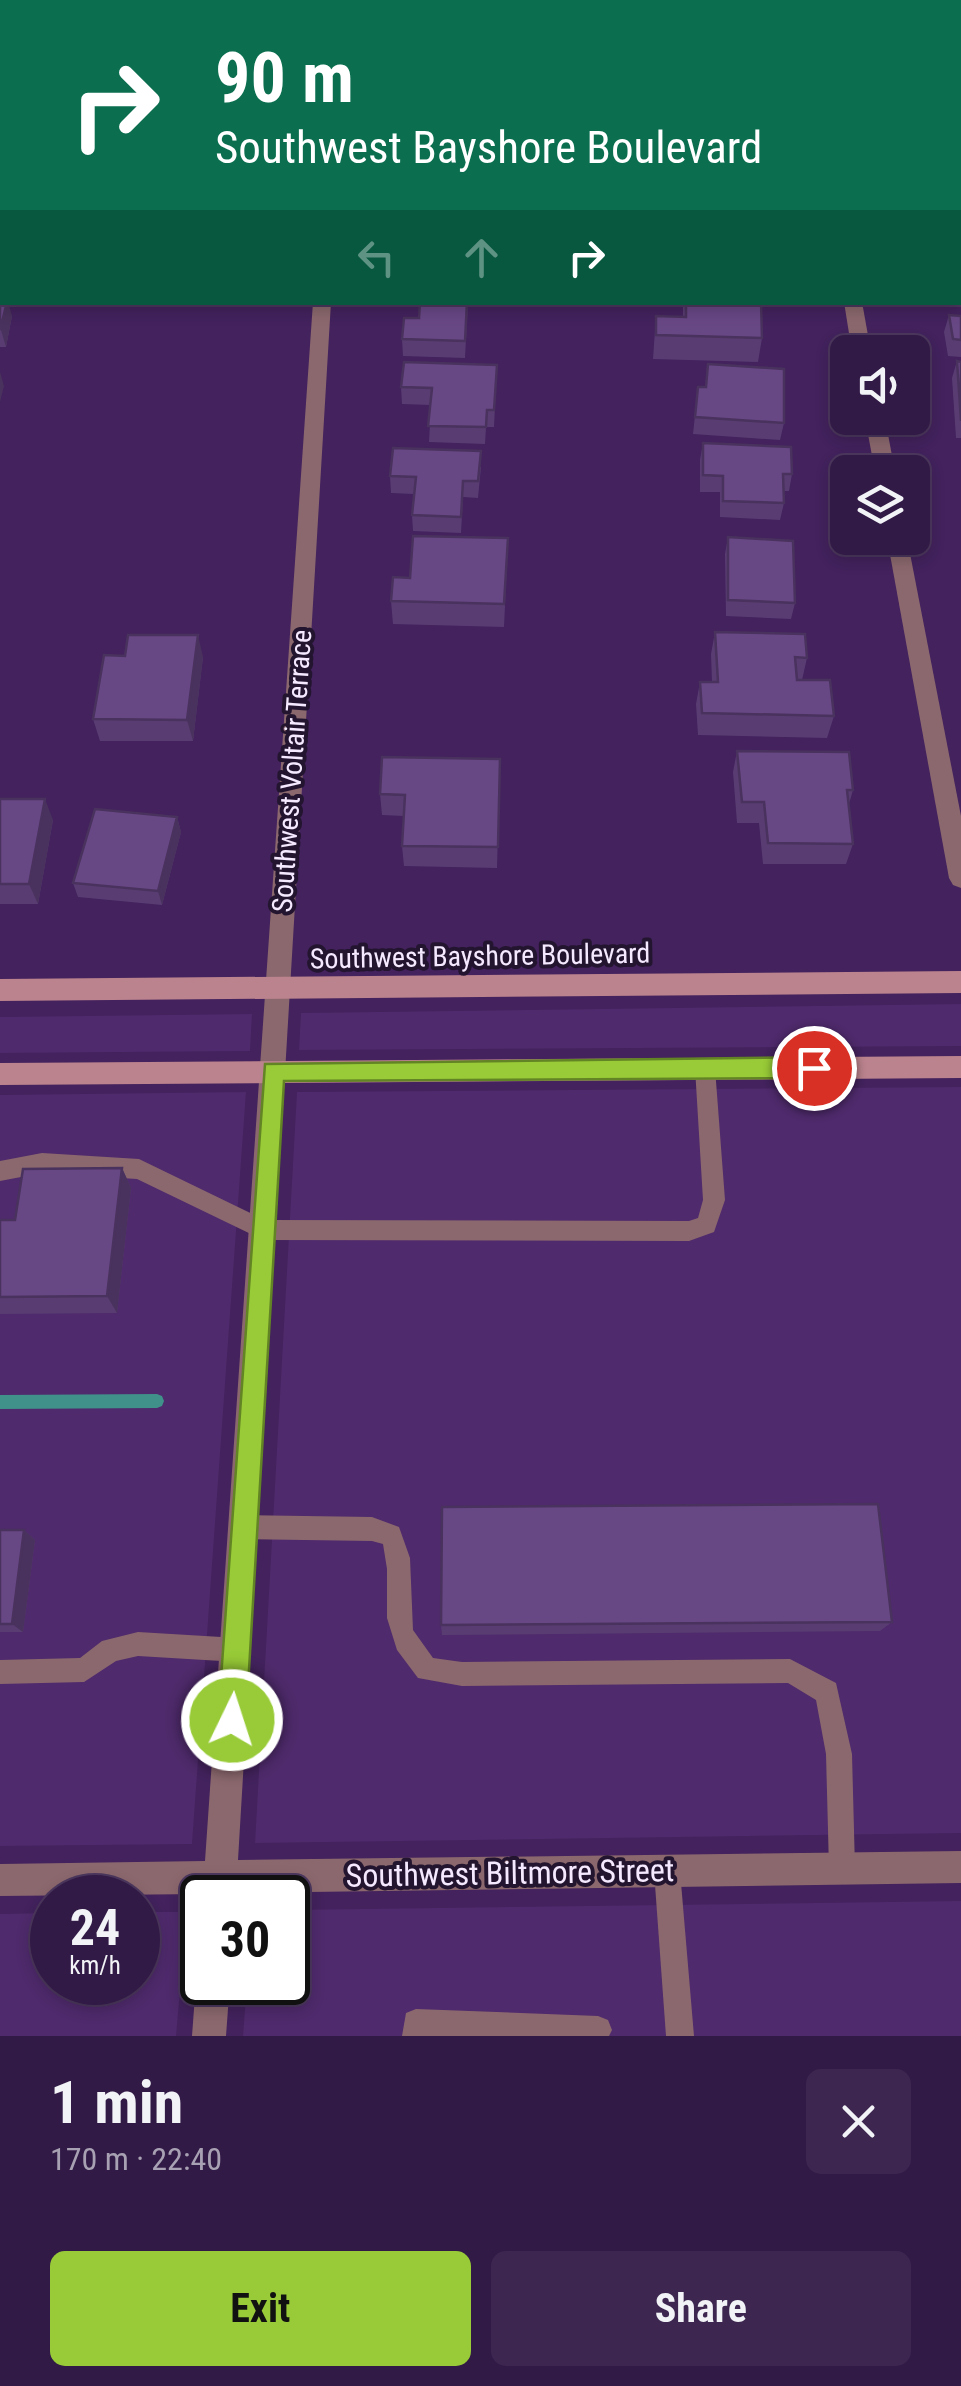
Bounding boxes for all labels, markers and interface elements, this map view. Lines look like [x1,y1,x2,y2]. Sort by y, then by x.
text: 90 m [215,37,354,119]
icon: right [50,40,180,170]
text: Southwest Bayshore Boulevard [215,121,762,174]
icon: left [349,230,404,285]
icon: ahead [454,230,509,285]
icon: right [559,230,614,285]
map controls [830,335,930,555]
button: sound [830,335,930,435]
button: layers [830,455,930,555]
street label: Southwest Voltair Terrace [266,629,318,913]
street label: Southwest Bayshore Boulevard [309,937,651,975]
pin [772,1026,857,1111]
icon: arrive [787,1041,842,1096]
position arrow [180,1668,284,1772]
street label: Southwest Biltmore Street [345,1851,675,1895]
speed limit sign: 30 [180,1875,310,2005]
text: 24 [70,1899,120,1957]
text: km/h [69,1951,121,1980]
text: 1 min [50,2067,183,2138]
button: close [806,2069,911,2174]
text: 170 m · 22:40 [50,2140,222,2178]
button: Exit [50,2251,471,2366]
button: Share [491,2251,911,2366]

